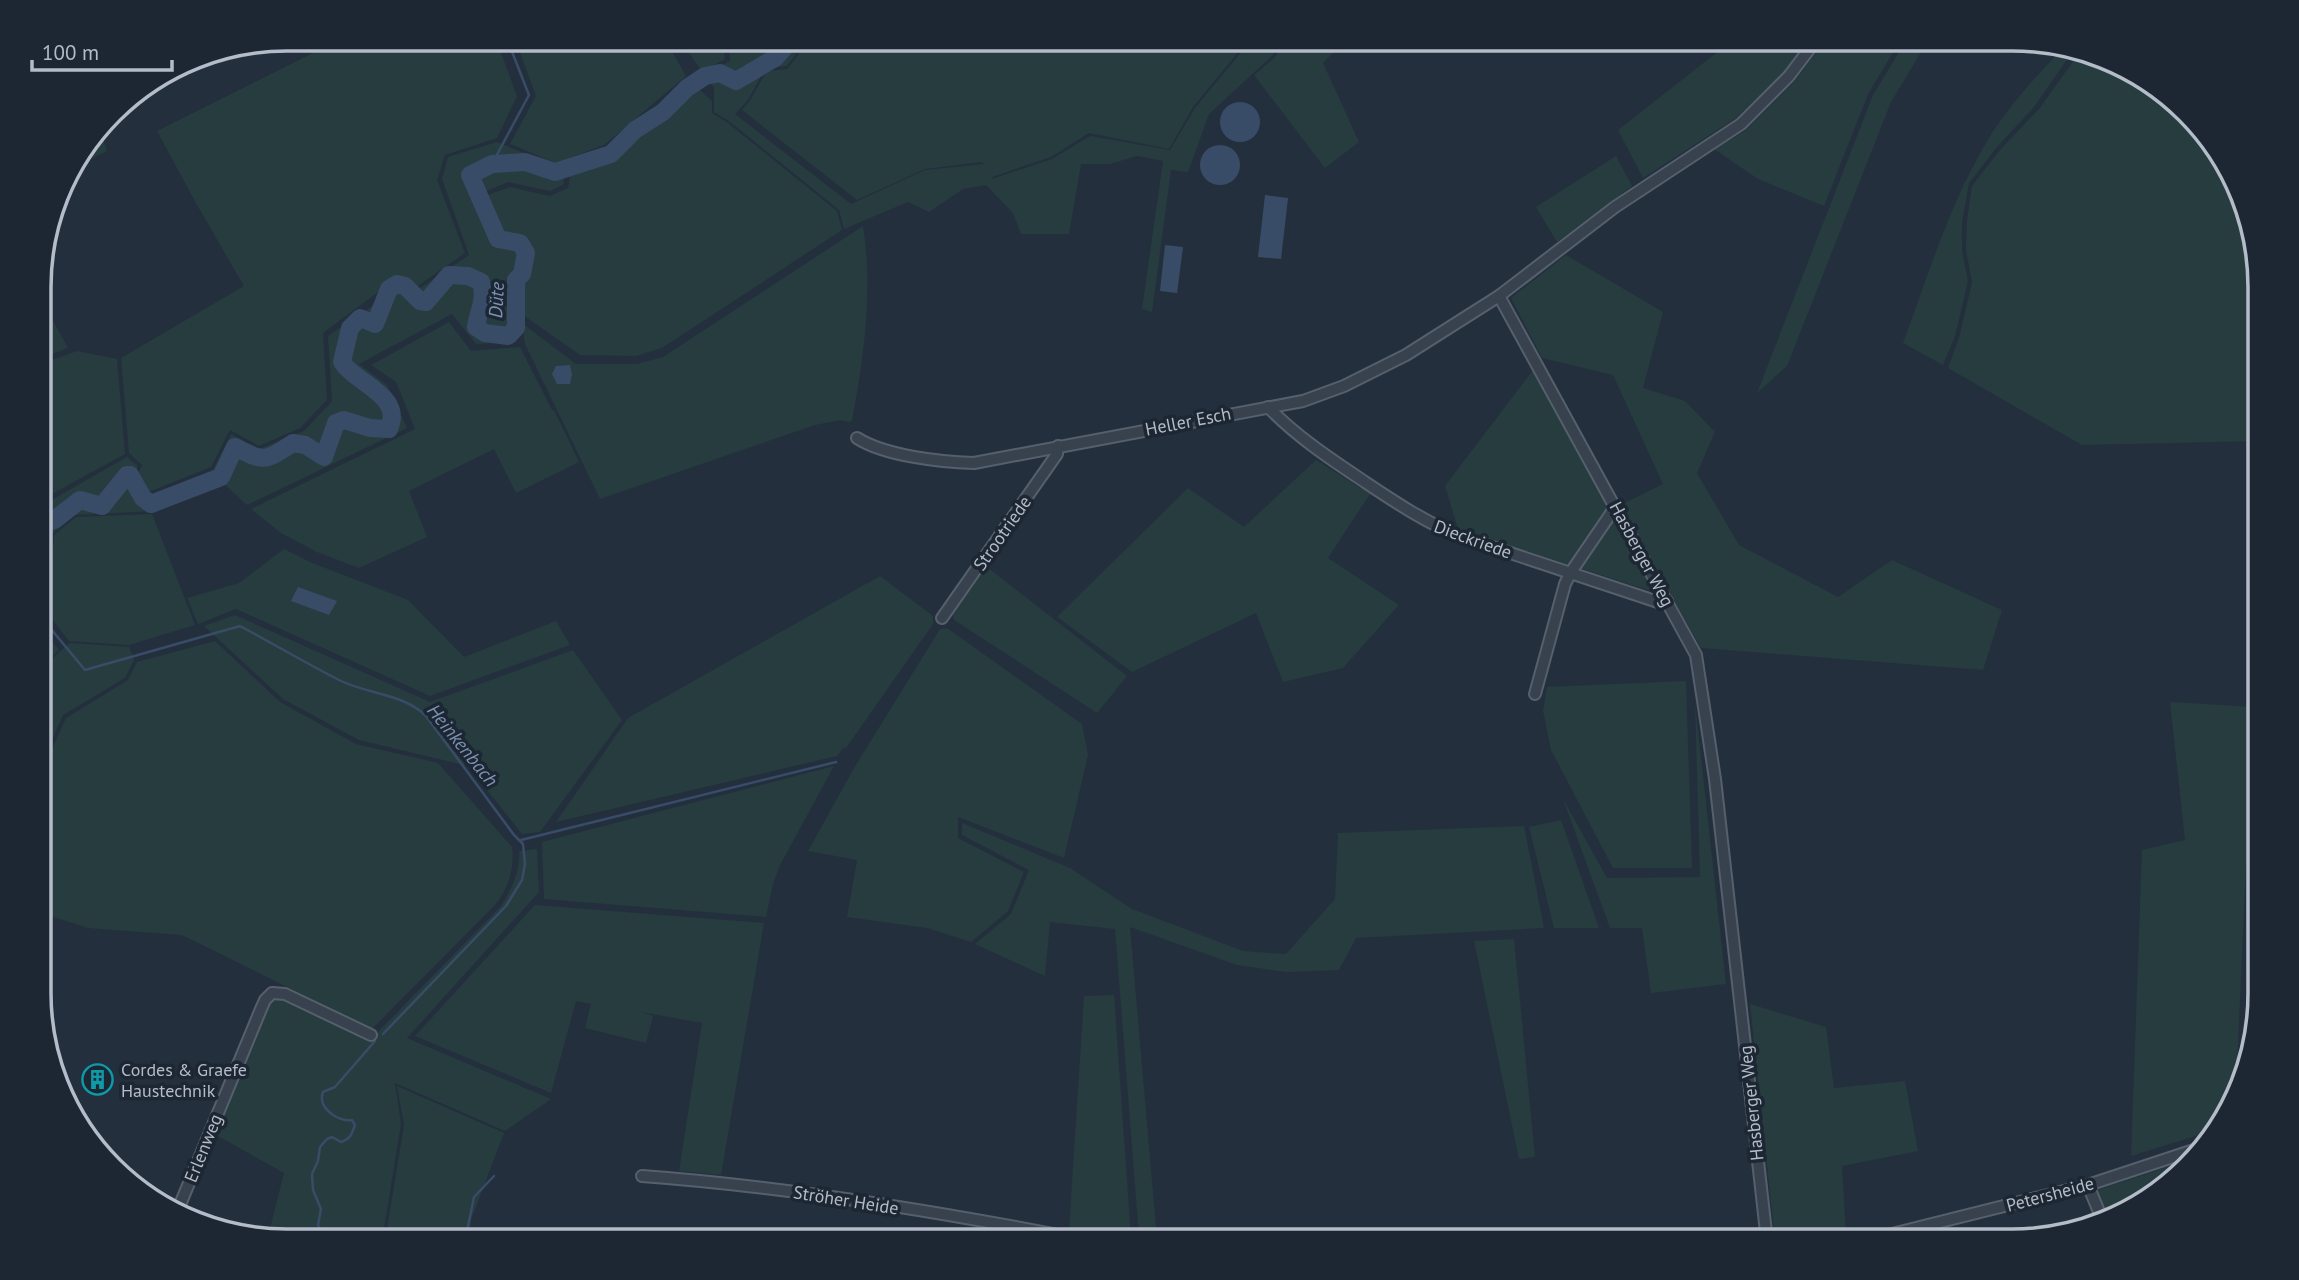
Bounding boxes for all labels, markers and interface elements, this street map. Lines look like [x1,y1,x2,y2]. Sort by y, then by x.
scale bar [32,28,172,72]
text: 100 m [42,39,99,66]
water label: Düte [483,281,509,319]
street label: Heller Esch [1143,401,1233,441]
street label: Strootriede [968,491,1036,575]
street label: Hasberger Weg [1605,498,1679,610]
street label: Dieckriede [1431,514,1515,564]
water label: Heinkenbach [422,699,504,791]
street label: Hasberger Weg [1734,1044,1768,1162]
place label: Cordes & Graefe Haustechnik [121,1058,247,1102]
building icon: Cordes & Graefe Haustechnik [81,1062,115,1096]
street label: Erlenweg [179,1110,227,1186]
street label: Petersheide [2004,1171,2096,1217]
street label: Ströher Heide [792,1180,900,1220]

